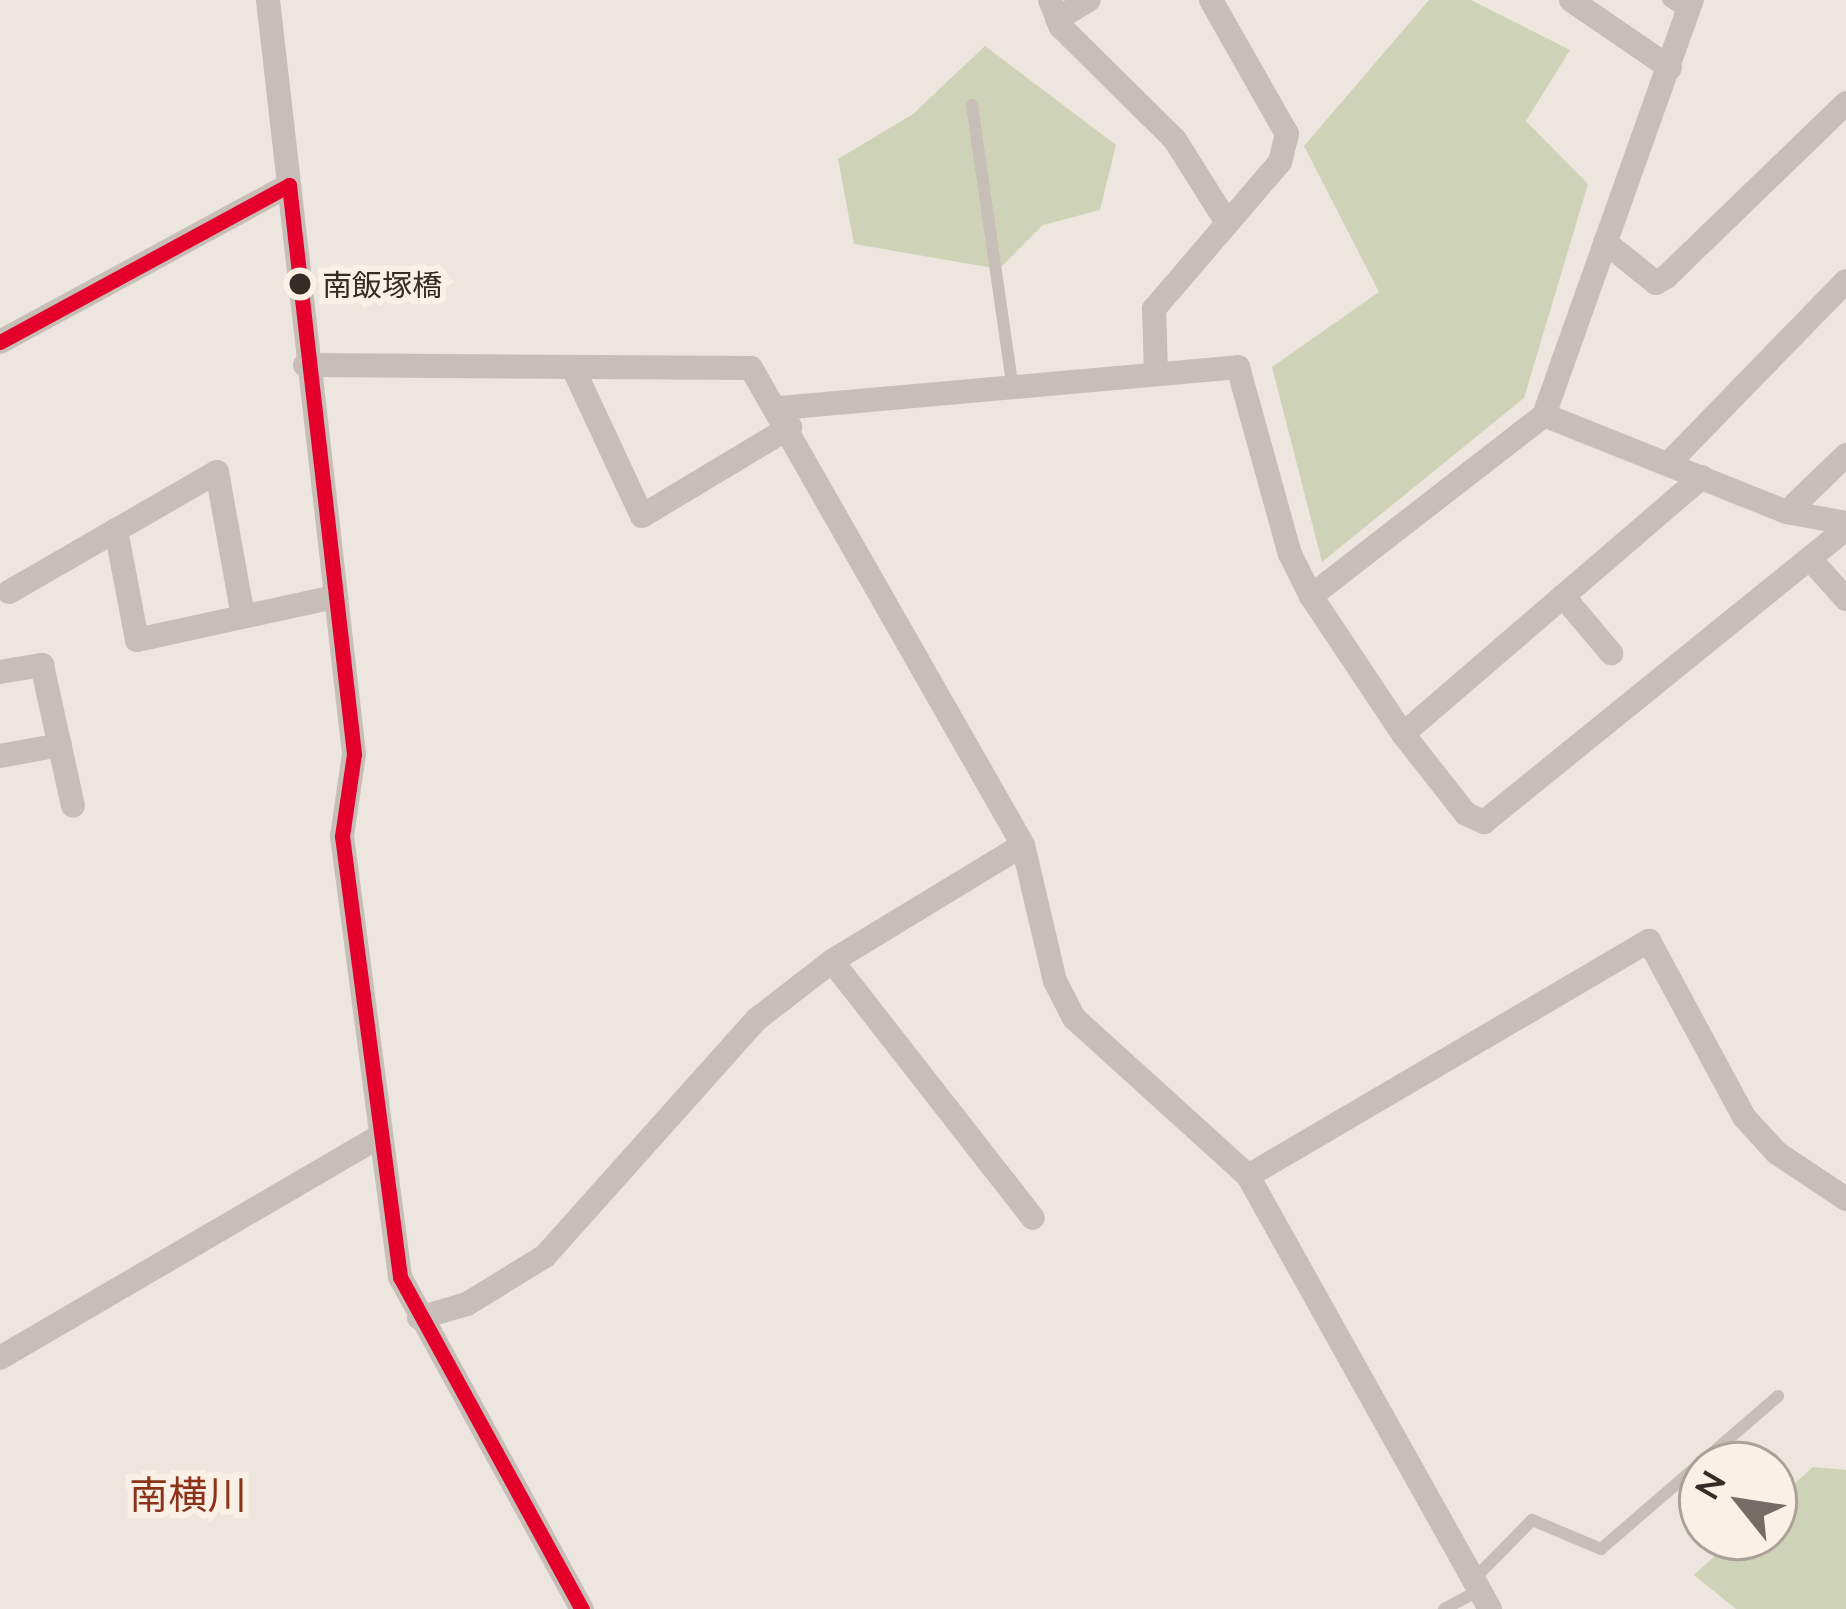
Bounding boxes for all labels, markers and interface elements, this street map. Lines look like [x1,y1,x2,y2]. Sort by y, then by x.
place label: 南飯塚橋 [322,266,442,302]
marker: 南飯塚橋 [289,273,311,295]
north arrow [1678,1441,1798,1561]
text: N [1686,1463,1733,1506]
district label: 南横川 [130,1471,246,1517]

